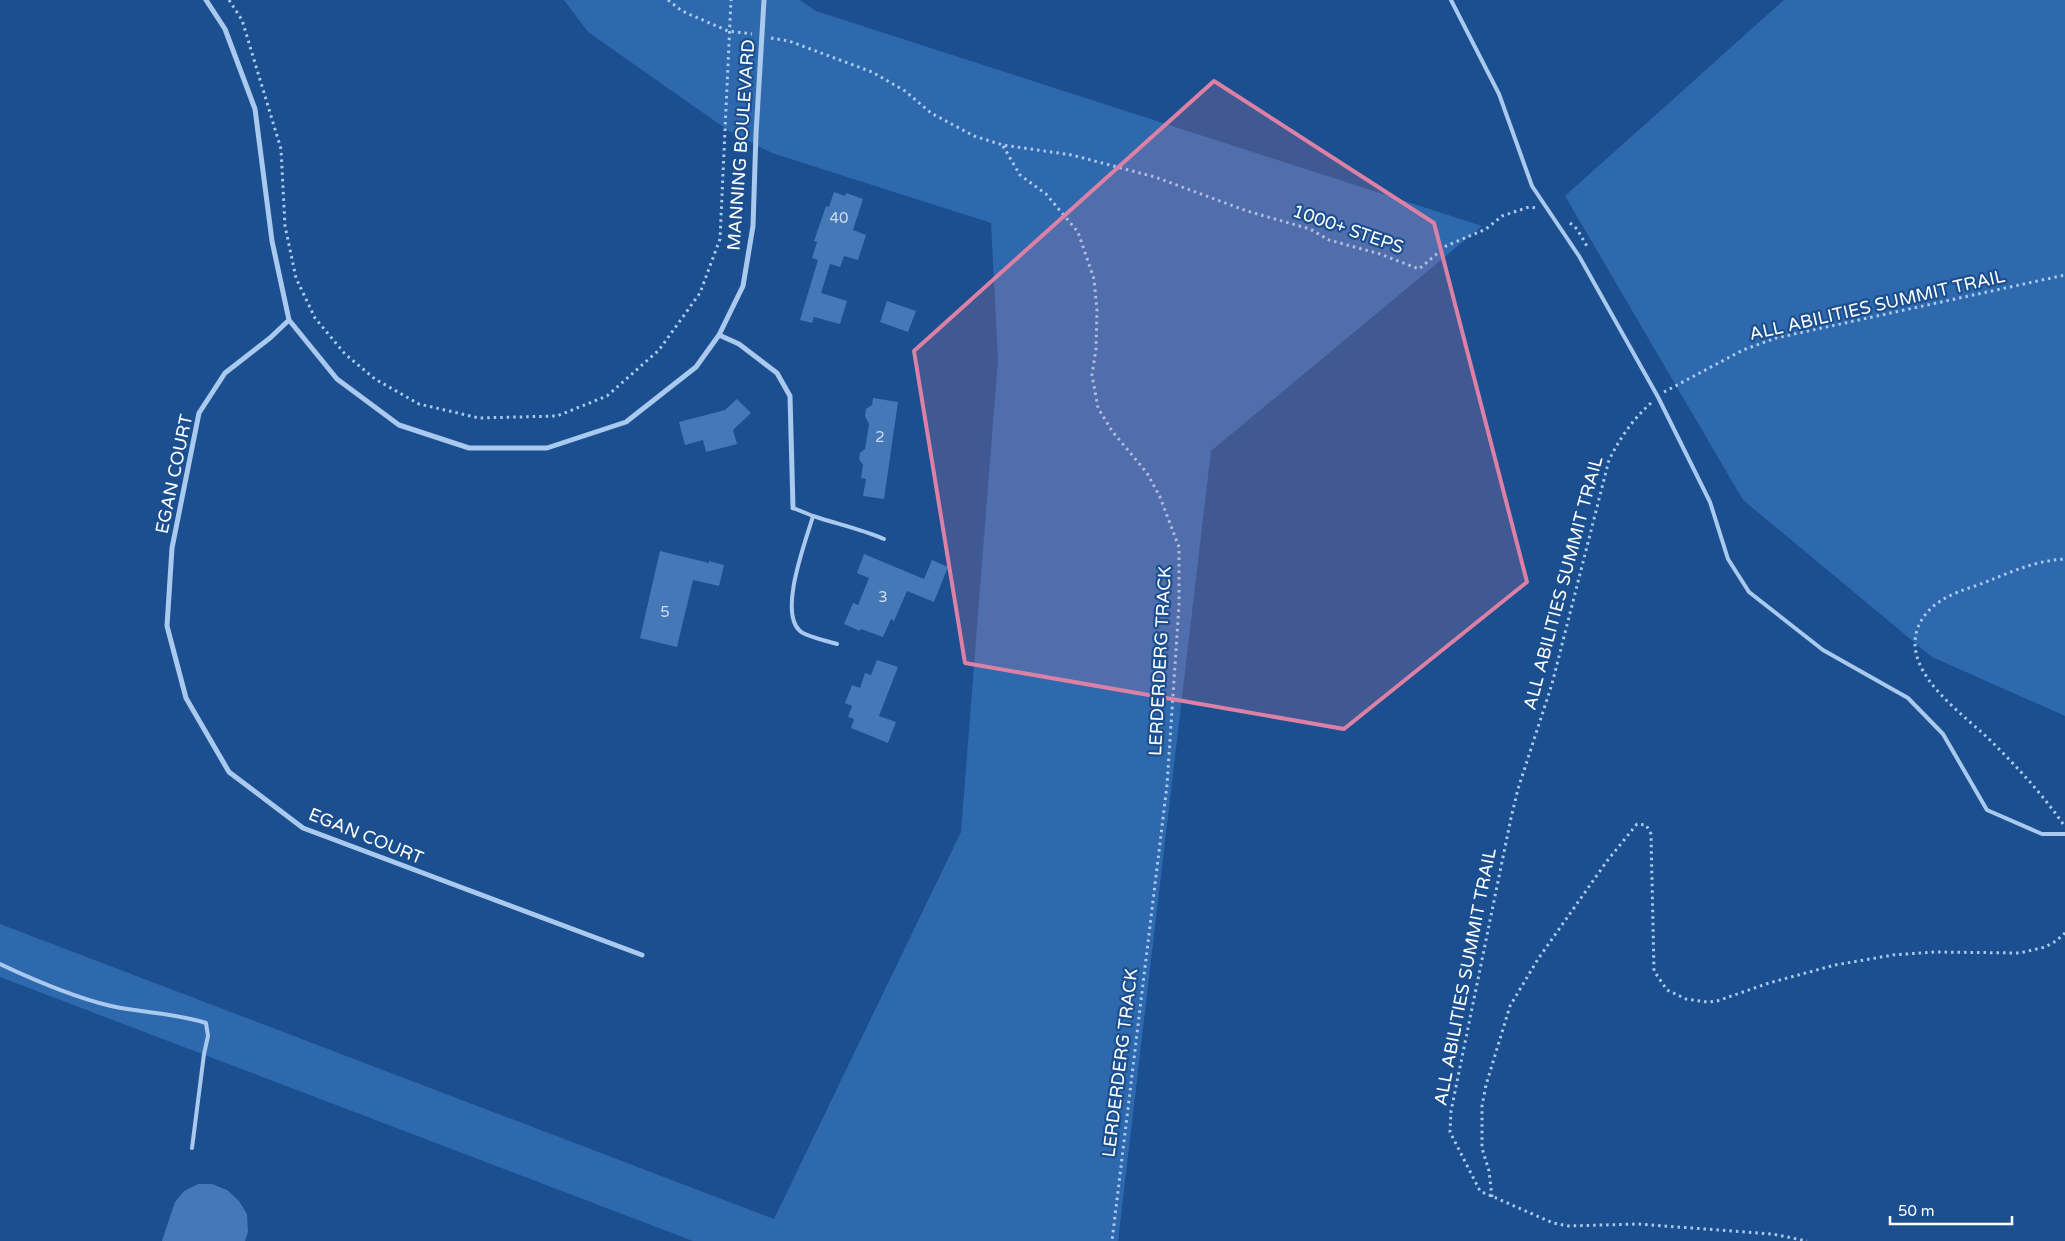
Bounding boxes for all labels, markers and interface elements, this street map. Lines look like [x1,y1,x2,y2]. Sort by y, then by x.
street label: MANNING BOULEVARD [723,39,759,251]
street label: 1000+ STEPS [1290,200,1406,258]
house number: 40 [830,209,848,227]
street label: ALL ABILITIES SUMMIT TRAIL [1747,265,2008,345]
street label: EGAN COURT [151,412,197,536]
house number: 2 [875,428,885,446]
street label: ALL ABILITIES SUMMIT TRAIL [1519,453,1608,712]
street label: LERDERDERG TRACK [1144,565,1176,757]
house number: 3 [878,588,888,606]
house number: 5 [660,603,670,621]
street label: EGAN COURT [305,803,427,869]
street label: ALL ABILITIES SUMMIT TRAIL [1429,846,1501,1108]
street label: LERDERDERG TRACK [1097,967,1143,1159]
scale bar [1890,1194,2012,1226]
text: 50 m [1898,1202,1935,1220]

